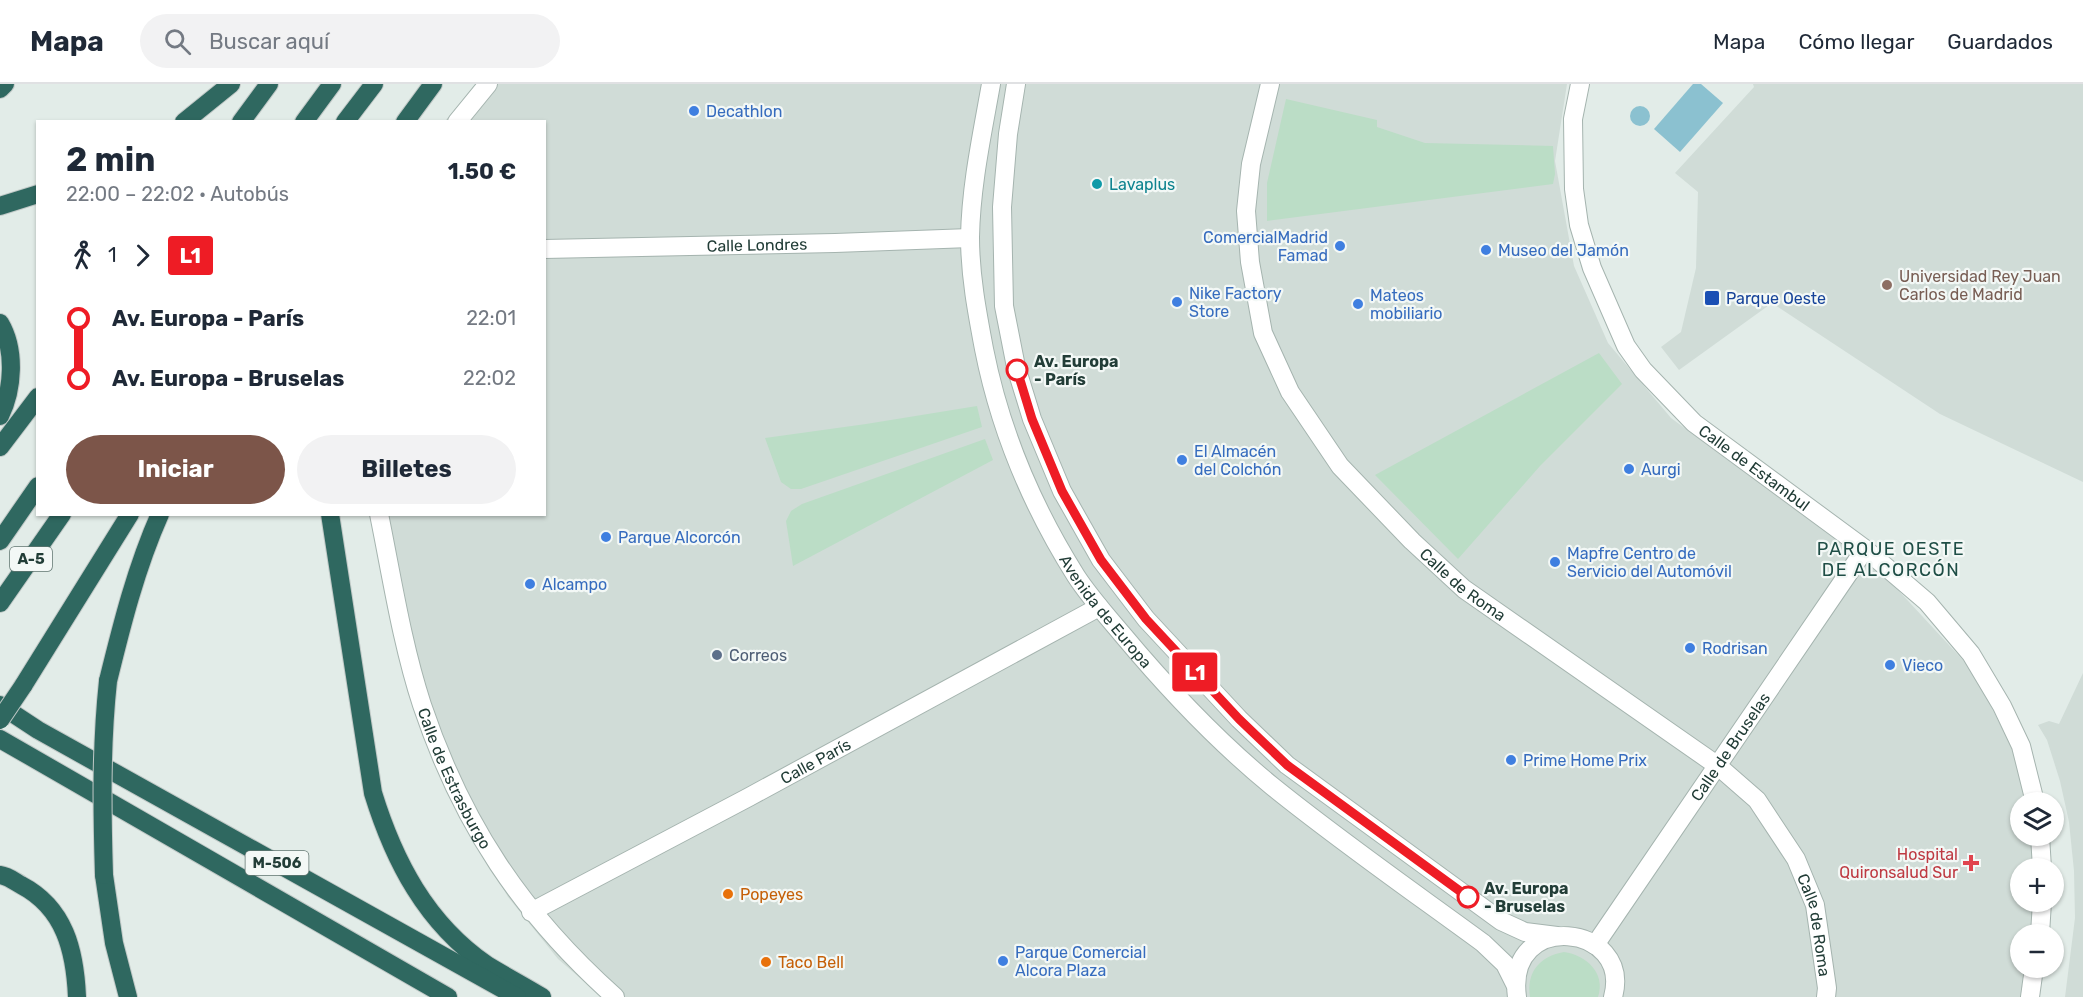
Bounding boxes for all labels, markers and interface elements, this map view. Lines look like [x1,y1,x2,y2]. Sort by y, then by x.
search box [140,14,560,68]
text: Mapa [30,25,104,58]
icon: search [161,25,194,58]
text: Buscar aquí [209,28,329,55]
text: Mapa [1713,29,1765,54]
text: Cómo llegar [1798,29,1914,54]
text: Guardados [1947,29,2053,54]
place label: Decathlon [706,102,782,121]
marker: Decathlon [687,104,701,118]
text: 2 min [66,140,155,179]
text: 1.50 € [448,158,516,185]
place label: Lavaplus [1109,175,1175,194]
marker: Lavaplus [1090,177,1104,191]
text: 22:00 – 22:02 · Autobús [66,182,289,206]
place label: ComercialMadrid Famad [1203,228,1328,265]
street label: Calle Londres [707,234,807,255]
icon: walk [66,239,99,272]
icon: forward [126,239,159,272]
marker: ComercialMadrid Famad [1333,239,1347,253]
place label: Museo del Jamón [1498,241,1629,260]
text: 1 [108,243,117,267]
text: L1 [180,243,201,268]
marker: Museo del Jamón [1479,243,1493,257]
place label: Universidad Rey Juan Carlos de Madrid [1899,267,2061,304]
marker: Universidad Rey Juan Carlos de Madrid [1880,278,1894,292]
place label: Nike Factory Store [1189,284,1282,321]
place label: Mateos mobiliario [1370,286,1443,323]
marker: Parque Oeste [1703,289,1721,307]
place label: Parque Oeste [1726,289,1826,308]
marker: Nike Factory Store [1170,295,1184,309]
marker: Mateos mobiliario [1351,297,1365,311]
text: Av. Europa - París [112,305,304,332]
text: 22:01 [466,306,516,330]
place label: Av. Europa - París [1034,352,1119,389]
marker: Av. Europa - París [1006,359,1028,381]
text: Av. Europa - Bruselas [112,365,344,392]
text: 22:02 [463,366,516,390]
street label: Calle de Estambul [1695,420,1813,515]
button: Iniciar [66,435,285,504]
button: Billetes [297,435,516,504]
place label: El Almacén del Colchón [1194,442,1281,479]
marker: El Almacén del Colchón [1175,453,1189,467]
place label: Aurgi [1641,460,1681,479]
marker: Aurgi [1622,462,1636,476]
place label: Parque Alcorcón [618,528,741,547]
marker: Parque Alcorcón [599,530,613,544]
district label: PARQUE OESTE DE ALCORCÓN [1817,538,1965,581]
street label: Calle de Roma [1416,544,1510,625]
place label: Mapfre Centro de Servicio del Automóvil [1567,544,1732,581]
road number: A-5 [10,547,52,571]
street label: Avenida de Europa [1056,551,1156,672]
marker: Mapfre Centro de Servicio del Automóvil [1548,555,1562,569]
place label: Alcampo [542,575,607,594]
marker: Alcampo [523,577,537,591]
place label: Rodrisan [1702,639,1768,658]
marker: Rodrisan [1683,641,1697,655]
place label: Correos [729,646,787,665]
marker: Correos [710,648,724,662]
line badge: L1 [1168,652,1222,692]
place label: Vieco [1902,656,1943,675]
marker: Vieco [1883,658,1897,672]
text: L1 [1184,660,1206,685]
street label: Calle de Bruselas [1687,689,1774,805]
street label: Calle de Estrasburgo [414,705,496,852]
street label: Calle París [777,734,854,788]
place label: Prime Home Prix [1523,751,1647,770]
marker: Prime Home Prix [1504,753,1518,767]
map controls [2010,792,2064,978]
button: layers [2010,792,2064,846]
place label: Hospital Quironsalud Sur [1839,845,1958,882]
road number: M-506 [246,851,308,875]
marker: Hospital Quironsalud Sur [1962,854,1980,872]
button: + [2010,858,2064,912]
street label: Calle de Roma [1794,871,1835,978]
place label: Av. Europa - Bruselas [1484,879,1569,916]
place label: Popeyes [740,885,803,904]
marker: Av. Europa - Bruselas [1457,886,1479,908]
marker: Popeyes [721,887,735,901]
button: − [2010,924,2064,978]
place label: Parque Comercial Alcora Plaza [1015,943,1146,980]
place label: Taco Bell [778,953,844,972]
marker: Parque Comercial Alcora Plaza [996,954,1010,968]
marker: Taco Bell [759,955,773,969]

